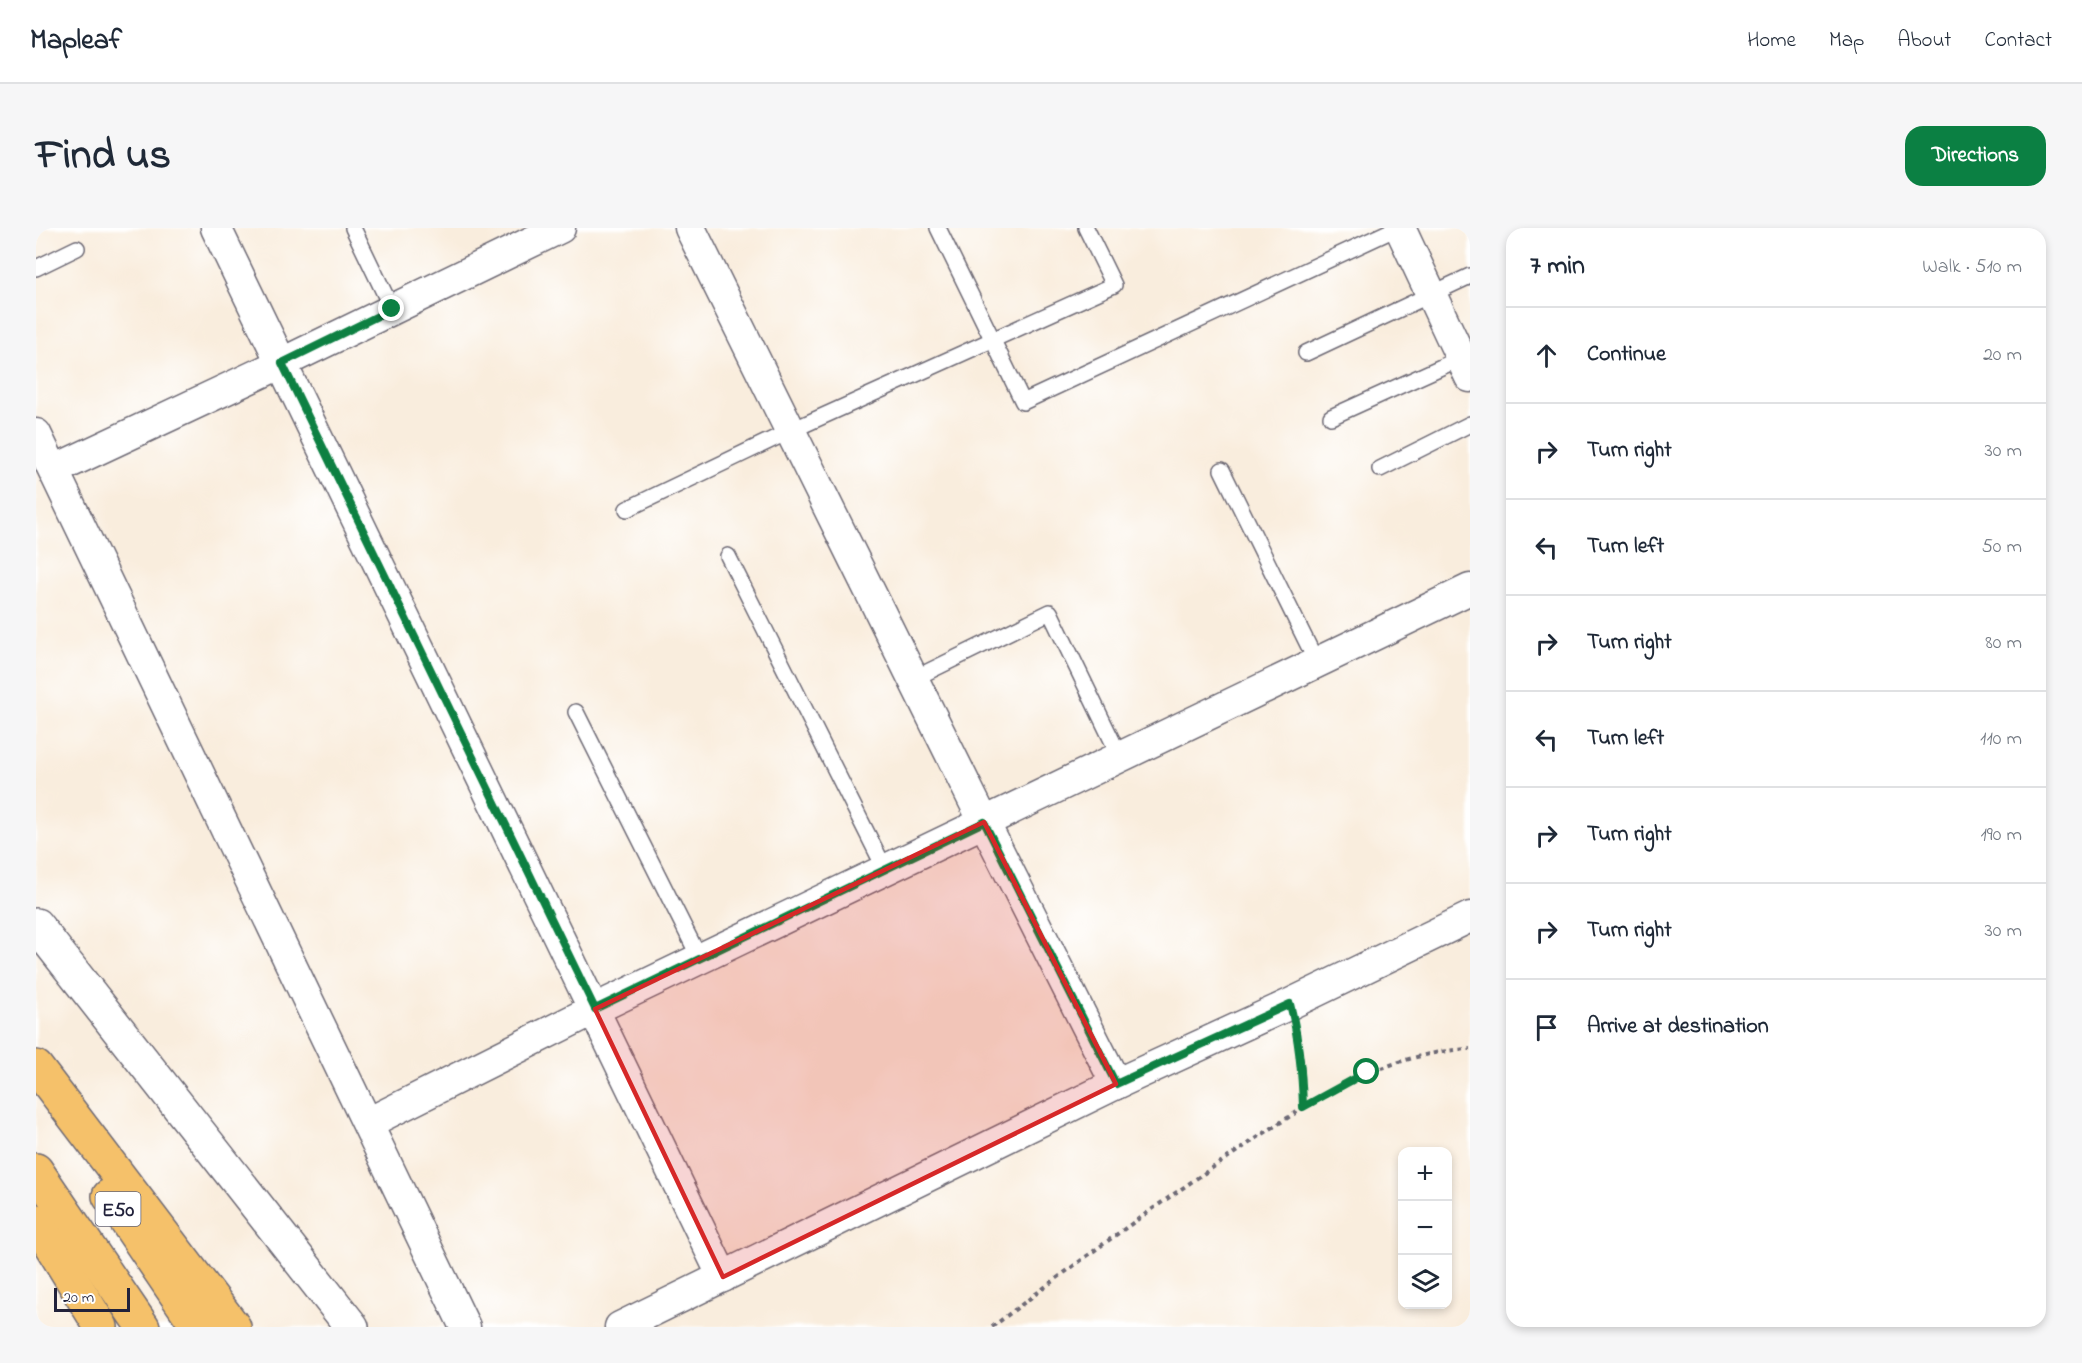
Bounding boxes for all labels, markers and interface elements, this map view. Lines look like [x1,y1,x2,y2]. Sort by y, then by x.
text: Mapleaf [30,21,122,62]
text: Home [1747,26,1796,56]
text: Map [1829,26,1864,56]
text: About [1897,26,1951,56]
text: Contact [1984,26,2052,56]
text: Find us [36,126,171,187]
button: Directions [1905,126,2046,186]
text: 7 min [1530,248,1585,286]
text: Walk · 510 m [1922,253,2022,282]
route end [378,295,404,321]
icon: ahead [1530,339,1563,372]
text: Continue [1587,339,1666,371]
text: 20 m [1983,341,2022,370]
icon: right [1530,435,1563,468]
text: Turn right [1587,435,1672,467]
text: 30 m [1985,437,2022,466]
icon: left [1530,531,1563,564]
text: Turn left [1587,531,1664,563]
text: 50 m [1981,533,2022,562]
icon: right [1530,627,1563,660]
text: Turn right [1587,627,1672,659]
text: 80 m [1985,629,2022,658]
icon: left [1530,723,1563,756]
text: Turn left [1587,723,1664,755]
text: 110 m [1980,725,2022,754]
icon: right [1530,819,1563,852]
text: Turn right [1587,819,1672,851]
text: 190 m [1980,821,2022,850]
icon: right [1530,915,1563,948]
text: Turn right [1587,915,1672,947]
text: 30 m [1985,917,2022,946]
icon: arrive [1530,1011,1563,1044]
text: Arrive at destination [1587,1011,1769,1043]
route start [1353,1058,1379,1084]
map controls [1398,1147,1452,1309]
button: + [1398,1147,1452,1201]
road number: E50 [96,1192,140,1226]
button: − [1398,1201,1452,1255]
button: layers [1398,1255,1452,1309]
scale bar [54,1285,130,1312]
text: 20 m [63,1286,94,1310]

